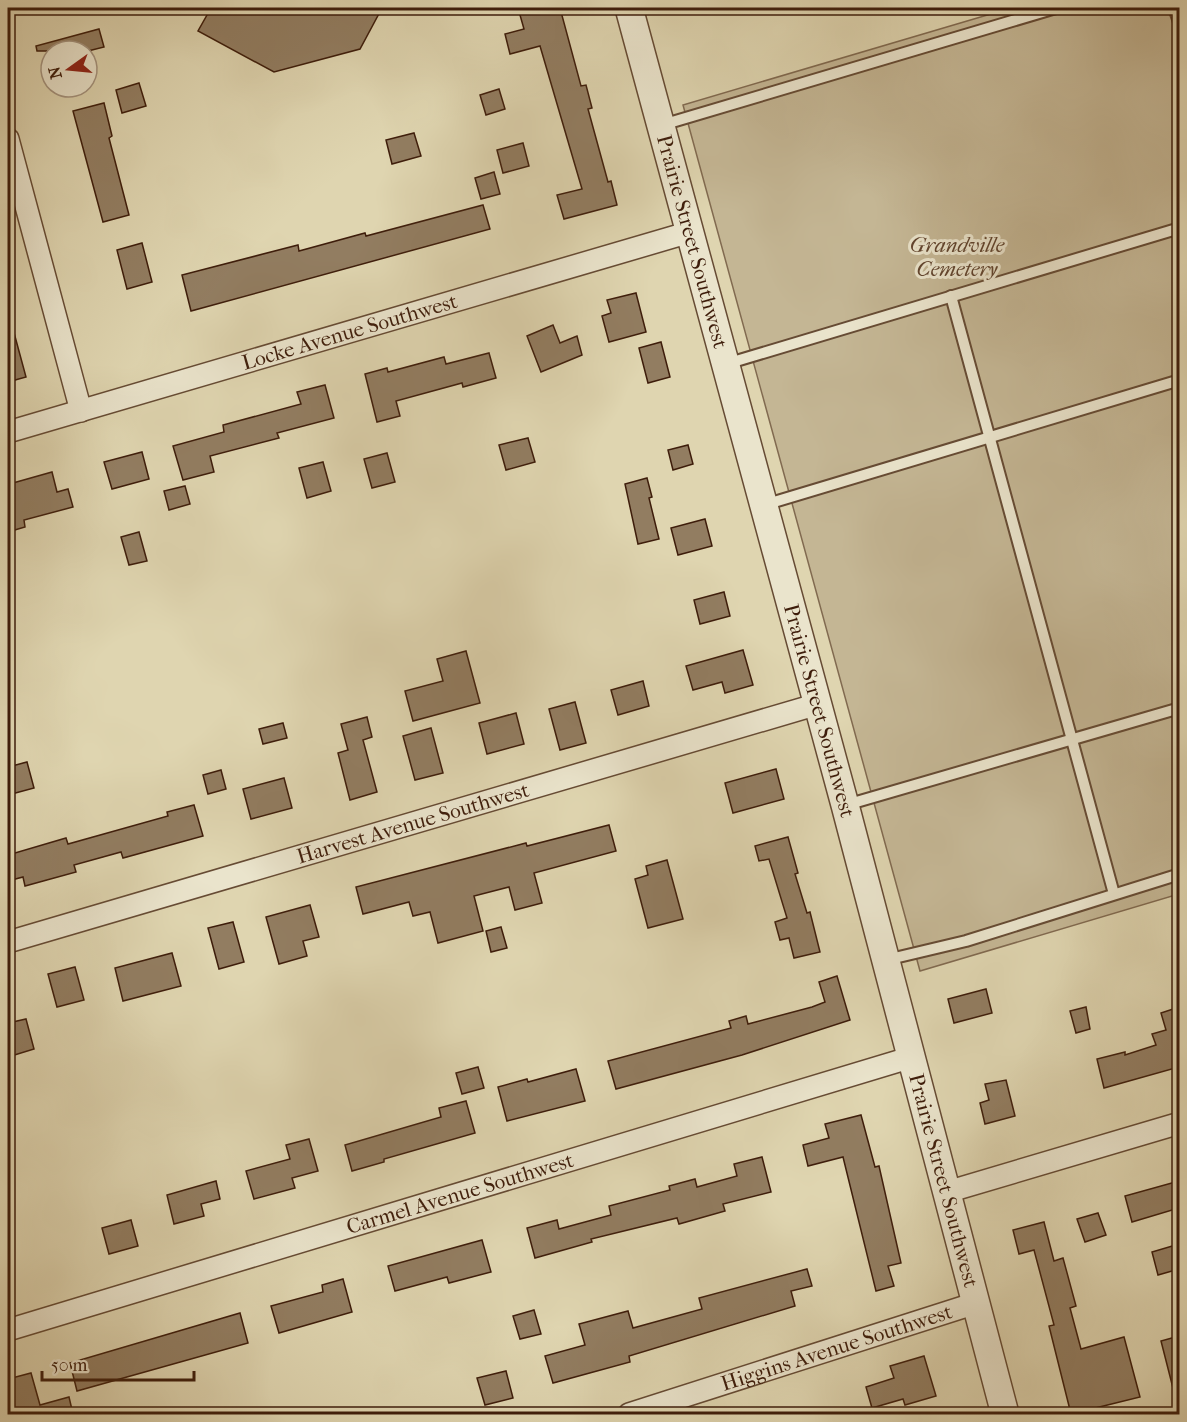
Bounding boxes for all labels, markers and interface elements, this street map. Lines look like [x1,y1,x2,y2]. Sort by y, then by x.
north arrow [39,39,99,99]
text: N [44,64,66,81]
street label: Prairie Street Southwest [652,132,733,352]
park label: Grandville Cemetery [910,233,1005,281]
street label: Locke Avenue Southwest [239,289,461,375]
street label: Prairie Street Southwest [779,601,860,821]
street label: Harvest Avenue Southwest [294,777,532,868]
street label: Prairie Street Southwest [904,1071,983,1291]
street label: Carmel Avenue Southwest [343,1148,577,1239]
street label: Higgins Avenue Southwest [718,1299,956,1396]
scale bar [42,1344,194,1382]
text: 50 m [51,1355,88,1376]

